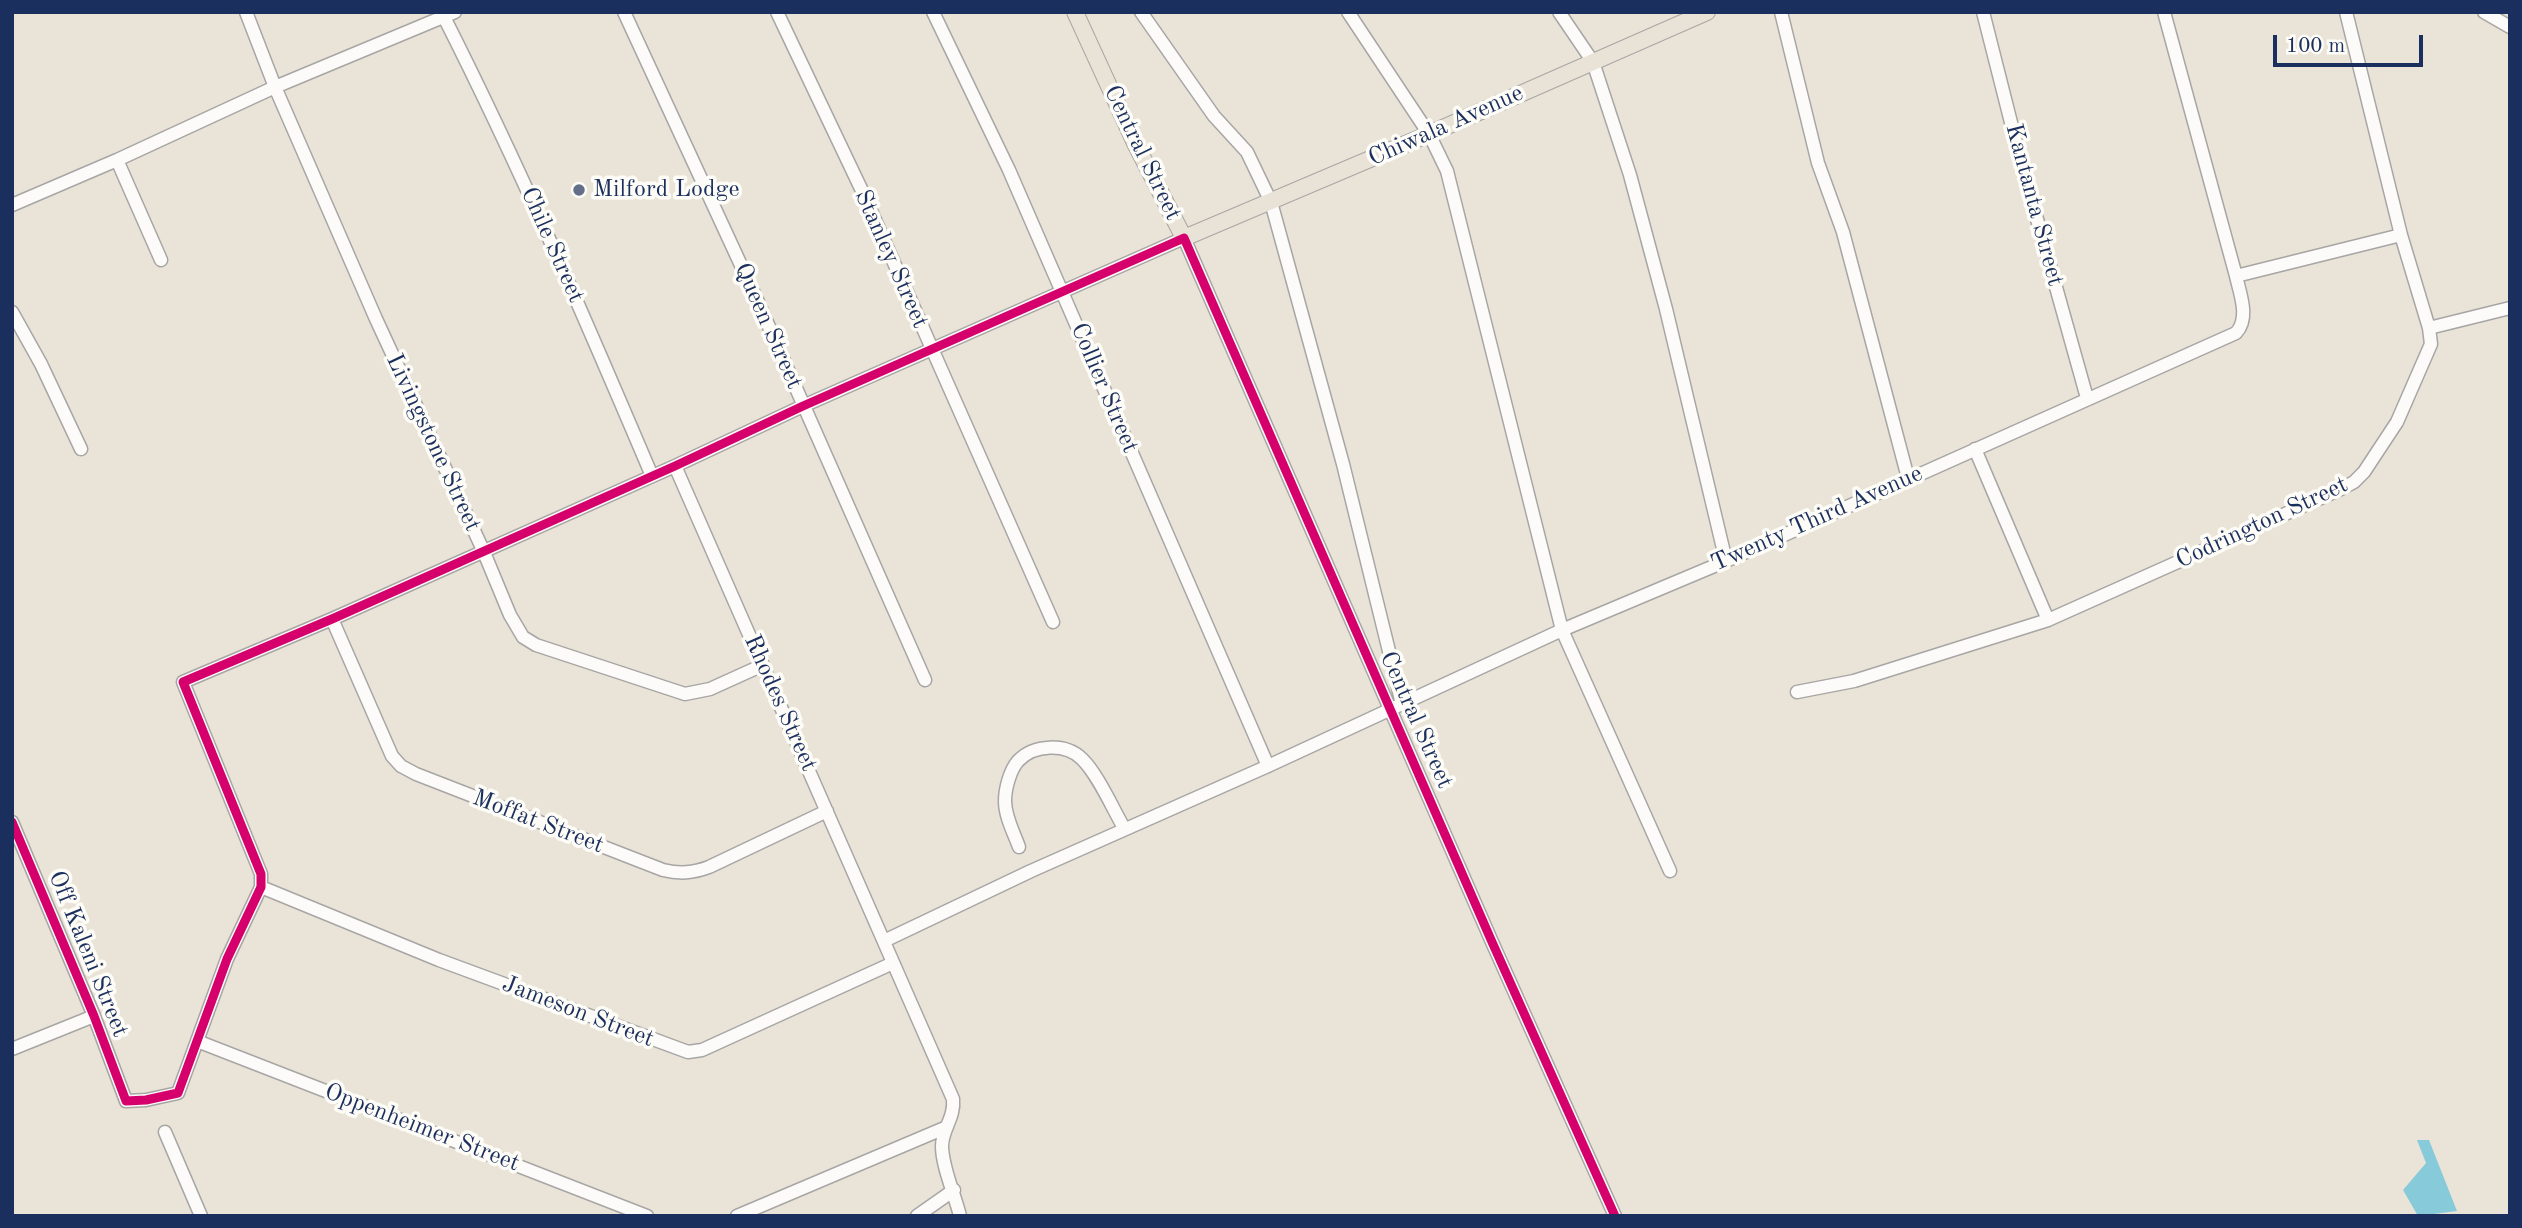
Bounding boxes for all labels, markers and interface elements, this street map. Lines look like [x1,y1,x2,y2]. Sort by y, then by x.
scale bar [2277,21,2428,65]
text: 100 m [2286,36,2345,57]
street label: Chiwala Avenue [1364,79,1528,173]
street label: Central Street [1097,81,1187,225]
street label: Kantanta Street [1999,121,2069,289]
place label: Milford Lodge [593,176,739,204]
marker: Milford Lodge [571,182,587,198]
street label: Chile Street [514,183,590,307]
street label: Stanley Street [848,185,934,333]
street label: Queen Street [727,258,809,394]
street label: Collier Street [1064,319,1144,457]
street label: Livingstone Street [379,350,487,536]
street label: Twenty Third Avenue [1707,459,1927,579]
street label: Codrington Street [2171,471,2353,575]
street label: Rhodes Street [737,630,823,776]
street label: Central Street [1373,647,1459,793]
street label: Moffat Street [468,784,608,860]
street label: Off Kaleni Street [42,867,134,1041]
street label: Jameson Street [498,970,658,1054]
street label: Oppenheimer Street [320,1078,524,1178]

